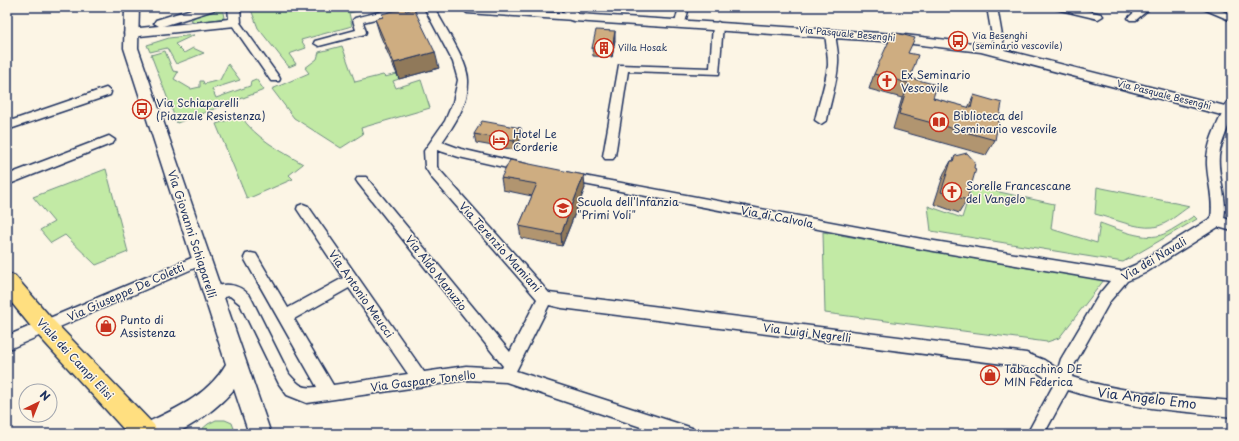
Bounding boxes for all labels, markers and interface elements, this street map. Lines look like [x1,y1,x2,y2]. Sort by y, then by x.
street label: Via Pasquale Besenghi [798,22,896,44]
place label: Via Besenghi (seminario vescovile) [972,28,1063,52]
bus stop icon: Via Besenghi (seminario vescovile) [947,30,969,52]
building icon: Villa Hosak [593,37,615,59]
place label: Villa Hosak [618,40,668,54]
place label: Ex Seminario Vescovile [901,66,970,96]
church icon: Ex Seminario Vescovile [876,70,898,92]
street label: Via Pasquale Besenghi [1116,76,1213,113]
place label: Via Schiaparelli (Piazzale Resistenza) [156,94,265,124]
bus stop icon: Via Schiaparelli (Piazzale Resistenza) [131,98,153,120]
place label: Biblioteca del Seminario vescovile [953,107,1057,137]
library icon: Biblioteca del Seminario vescovile [928,111,950,133]
place label: Hotel Le Corderie [513,125,558,155]
hotel icon: Hotel Le Corderie [488,129,510,151]
street label: Via Giovanni Schiaparelli [164,168,221,300]
place label: Sorelle Francescane del Vangelo [966,177,1071,207]
church icon: Sorelle Francescane del Vangelo [941,181,963,203]
place label: Scuola dell'Infanzia "Primi Voli" [577,193,679,223]
school or university icon: Scuola dell'Infanzia "Primi Voli" [552,197,574,219]
street label: Via Terenzio Mamiani [455,198,545,295]
street label: Via di Calvola [739,201,815,232]
street label: Via Aldo Manuzio [401,231,471,314]
street label: Via dei Navali [1118,232,1190,285]
street label: Via Antonio Meucci [325,246,398,341]
street label: Via Giuseppe De Coletti [64,258,187,325]
place label: Punto di Assistenza [120,311,176,341]
street label: Viale dei Campi Elisi [33,314,118,403]
shop icon: Punto di Assistenza [95,315,117,337]
street label: Via Luigi Negrelli [762,319,852,346]
place label: Tabacchino DE MIN Federica [1004,360,1082,390]
shop icon: Tabacchino DE MIN Federica [979,364,1001,386]
street label: Via Gaspare Tonello [369,366,477,395]
street label: Via Angelo Emo [1096,382,1198,413]
north arrow [18,383,58,423]
text: N [36,386,54,405]

